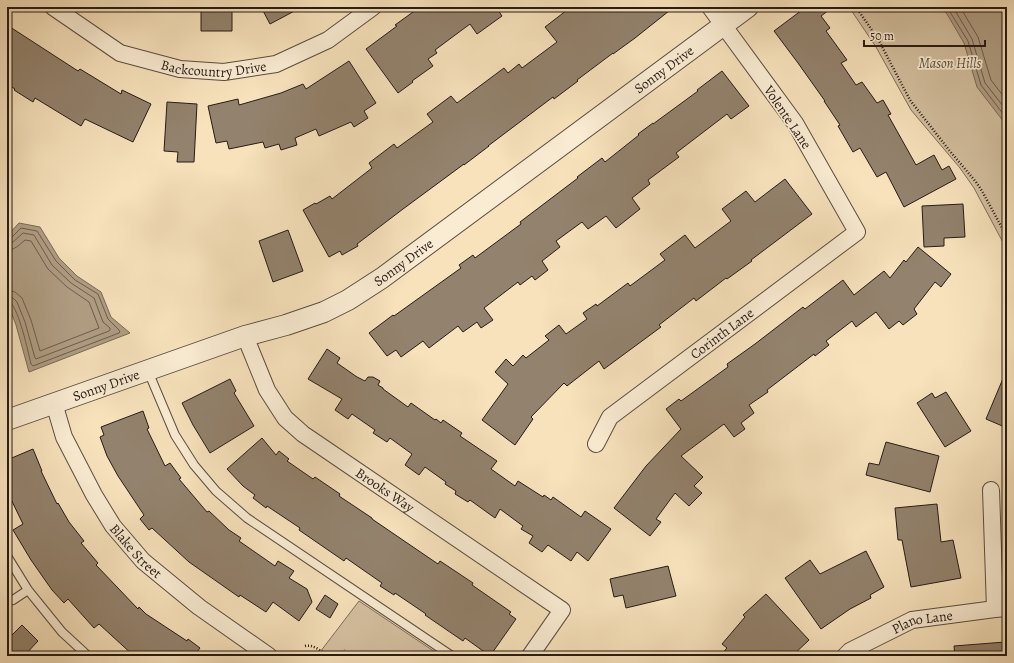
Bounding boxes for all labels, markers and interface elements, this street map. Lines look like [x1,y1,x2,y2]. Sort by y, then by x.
scale bar [864,22,985,48]
text: 50 m [870,28,894,44]
street label: Sonny Drive [630,41,698,98]
park label: Mason Hills [919,54,982,73]
street label: Backcountry Drive [159,55,268,82]
street label: Volente Lane [759,81,816,153]
street label: Sonny Drive [370,234,437,291]
street label: Corinth Lane [686,304,758,364]
street label: Sonny Drive [70,365,142,406]
street label: Brooks Way [352,463,419,517]
street label: Blake Street [105,520,166,583]
street label: Plano Lane [889,606,954,639]

